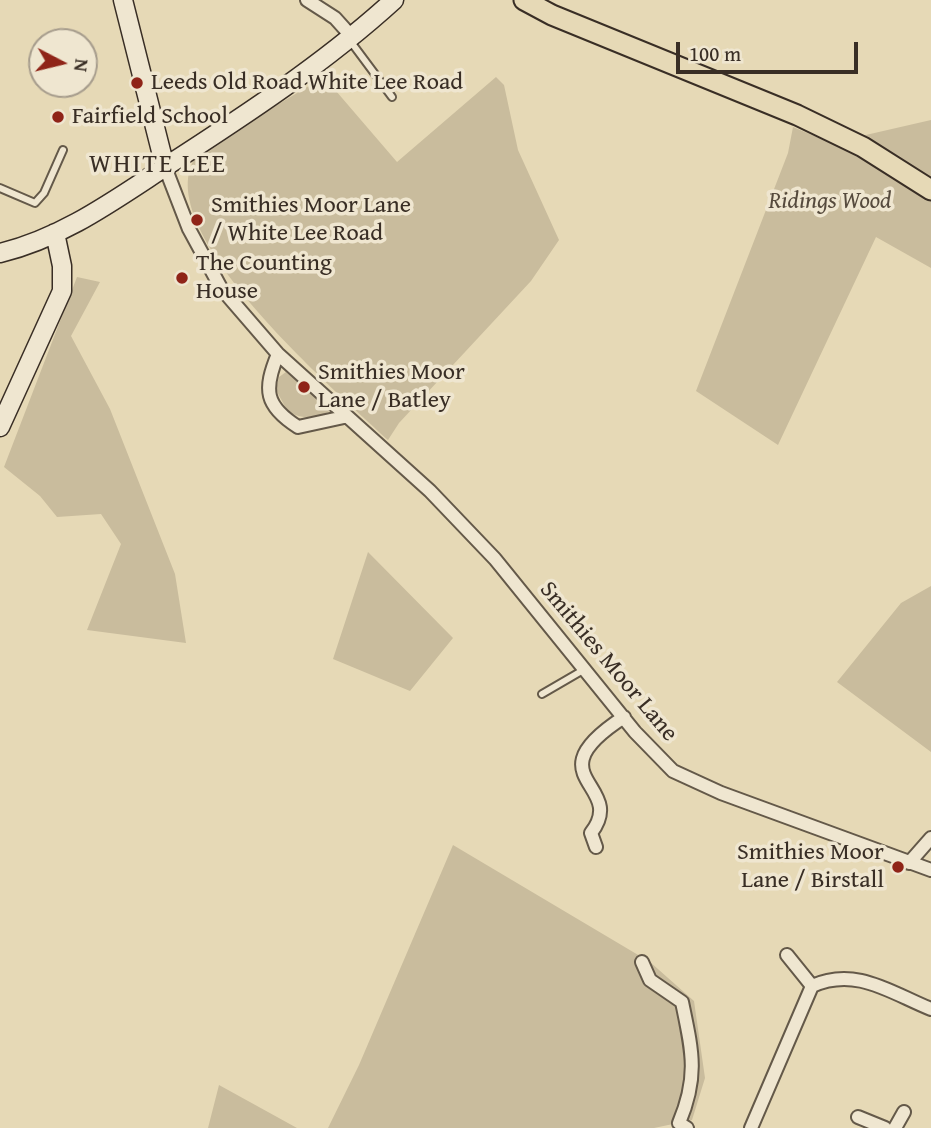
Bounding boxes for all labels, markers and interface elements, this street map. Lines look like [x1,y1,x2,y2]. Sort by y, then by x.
north arrow [28,28,98,98]
scale bar [679,28,861,72]
text: 100 m [689,38,741,69]
text: N [67,57,97,73]
place label: Leeds Old Road White Lee Road [151,69,463,97]
marker: Leeds Old Road White Lee Road [129,75,145,91]
place label: Fairfield School [72,103,228,131]
marker: Fairfield School [50,109,66,125]
district label: WHITE LEE [90,149,226,181]
park label: Ridings Wood [768,188,892,216]
place label: Smithies Moor Lane / White Lee Road [211,192,411,248]
marker: Smithies Moor Lane / White Lee Road [189,212,205,228]
place label: The Counting House [196,250,332,306]
marker: The Counting House [174,270,190,286]
place label: Smithies Moor Lane / Batley [318,359,465,415]
marker: Smithies Moor Lane / Batley [296,379,312,395]
street label: Smithies Moor Lane [533,576,683,748]
place label: Smithies Moor Lane / Birstall [737,839,884,895]
marker: Smithies Moor Lane / Birstall [890,859,906,875]

